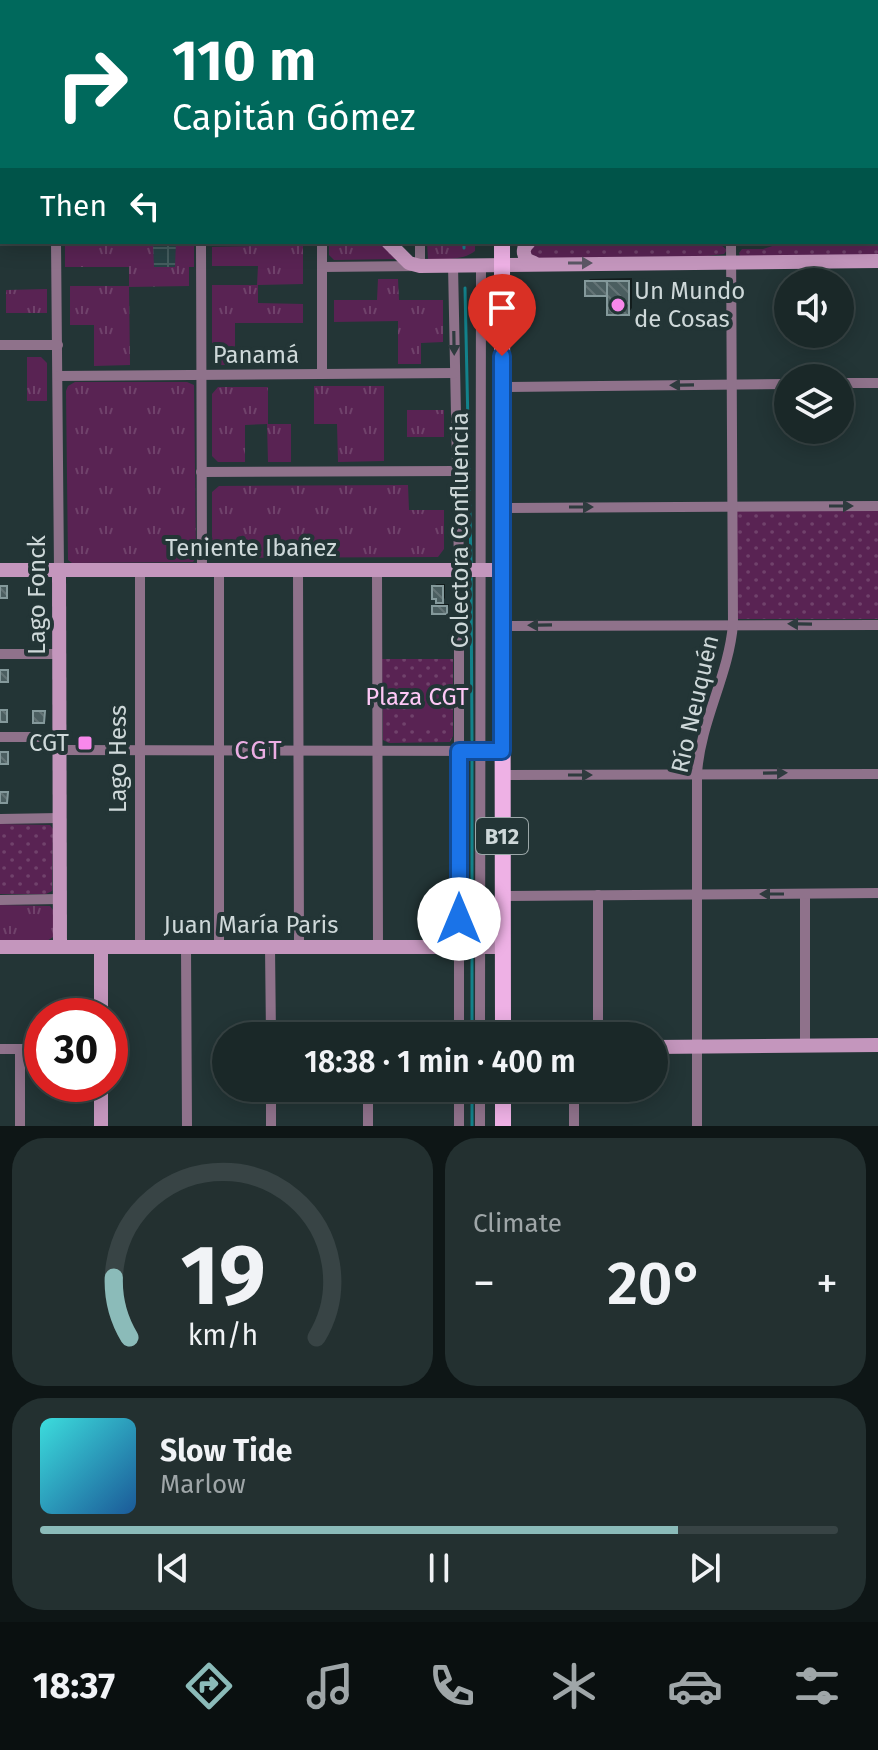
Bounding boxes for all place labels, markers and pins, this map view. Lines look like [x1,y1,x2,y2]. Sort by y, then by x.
pin [468,274,536,356]
place label: Un Mundo de Cosas [634,277,745,333]
marker: Un Mundo de Cosas [609,296,627,314]
place label: CGT [29,729,70,757]
marker: CGT [76,734,94,752]

